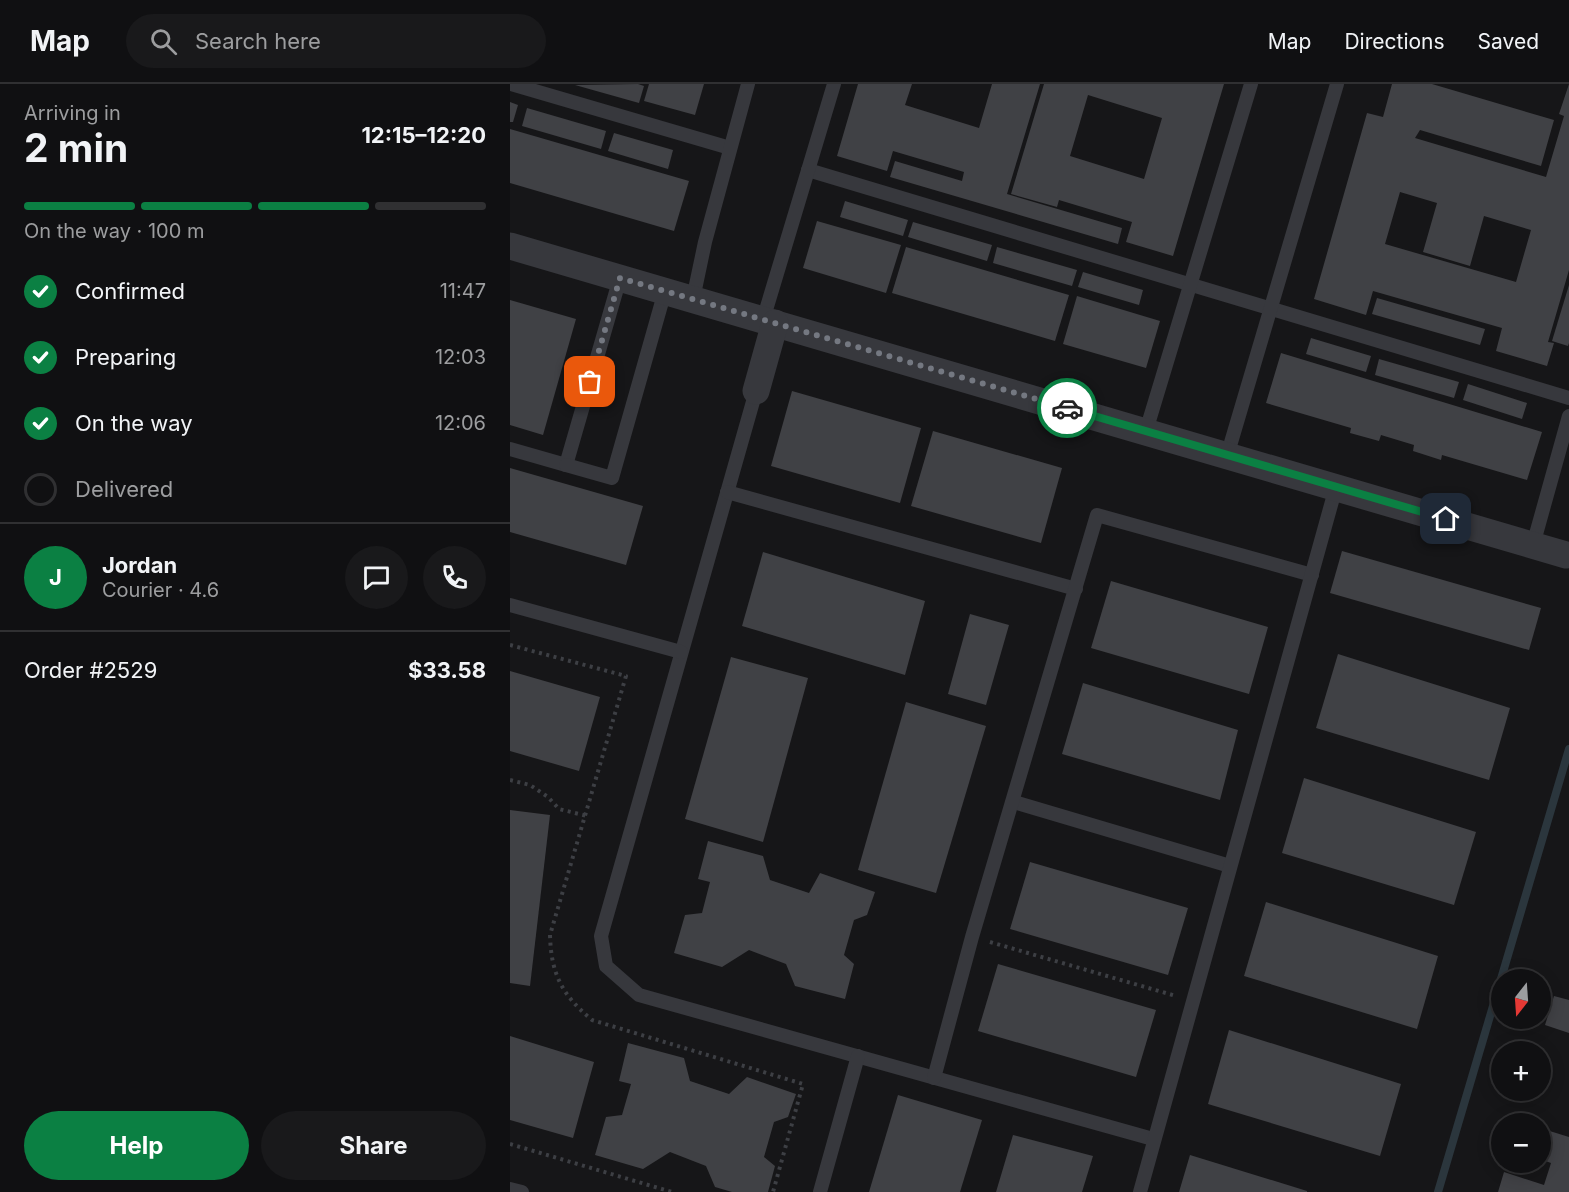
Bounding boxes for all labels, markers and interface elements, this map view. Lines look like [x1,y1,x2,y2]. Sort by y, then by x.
search box [126,14,546,68]
text: Map [30,24,90,58]
icon: search [147,25,180,58]
text: Search here [195,28,321,54]
text: Map [1268,29,1311,54]
text: Directions [1344,29,1445,54]
text: Saved [1478,29,1539,54]
text: Arriving in [24,101,121,125]
text: 12:15–12:20 [361,122,486,148]
text: 2 min [24,124,128,171]
text: On the way · 100 m [24,219,204,243]
icon: check [24,275,57,308]
text: Confirmed [75,278,185,304]
text: 11:47 [440,279,486,303]
icon: check [24,341,57,374]
text: Preparing [75,344,176,370]
text: 12:03 [435,345,486,369]
pin [564,356,615,407]
icon: bag [573,365,606,398]
courier [1037,378,1097,438]
icon: car [1051,392,1084,425]
icon: check [24,407,57,440]
text: On the way [75,410,193,436]
text: 12:06 [435,411,486,435]
text: Delivered [75,476,173,502]
pin [1420,493,1471,544]
icon: home [1429,502,1462,535]
button: chat [345,546,408,609]
button: phone [423,546,486,609]
text: Jordan [102,552,177,578]
text: J [49,564,62,590]
text: Courier · 4.6 [102,578,219,602]
text: Order #2529 [24,657,157,683]
text: $33.58 [408,657,486,683]
north arrow [1491,969,1551,1029]
map controls [1491,969,1551,1173]
button: + [1491,1041,1551,1101]
button: Help [24,1111,249,1180]
button: Share [261,1111,486,1180]
button: − [1491,1113,1551,1173]

